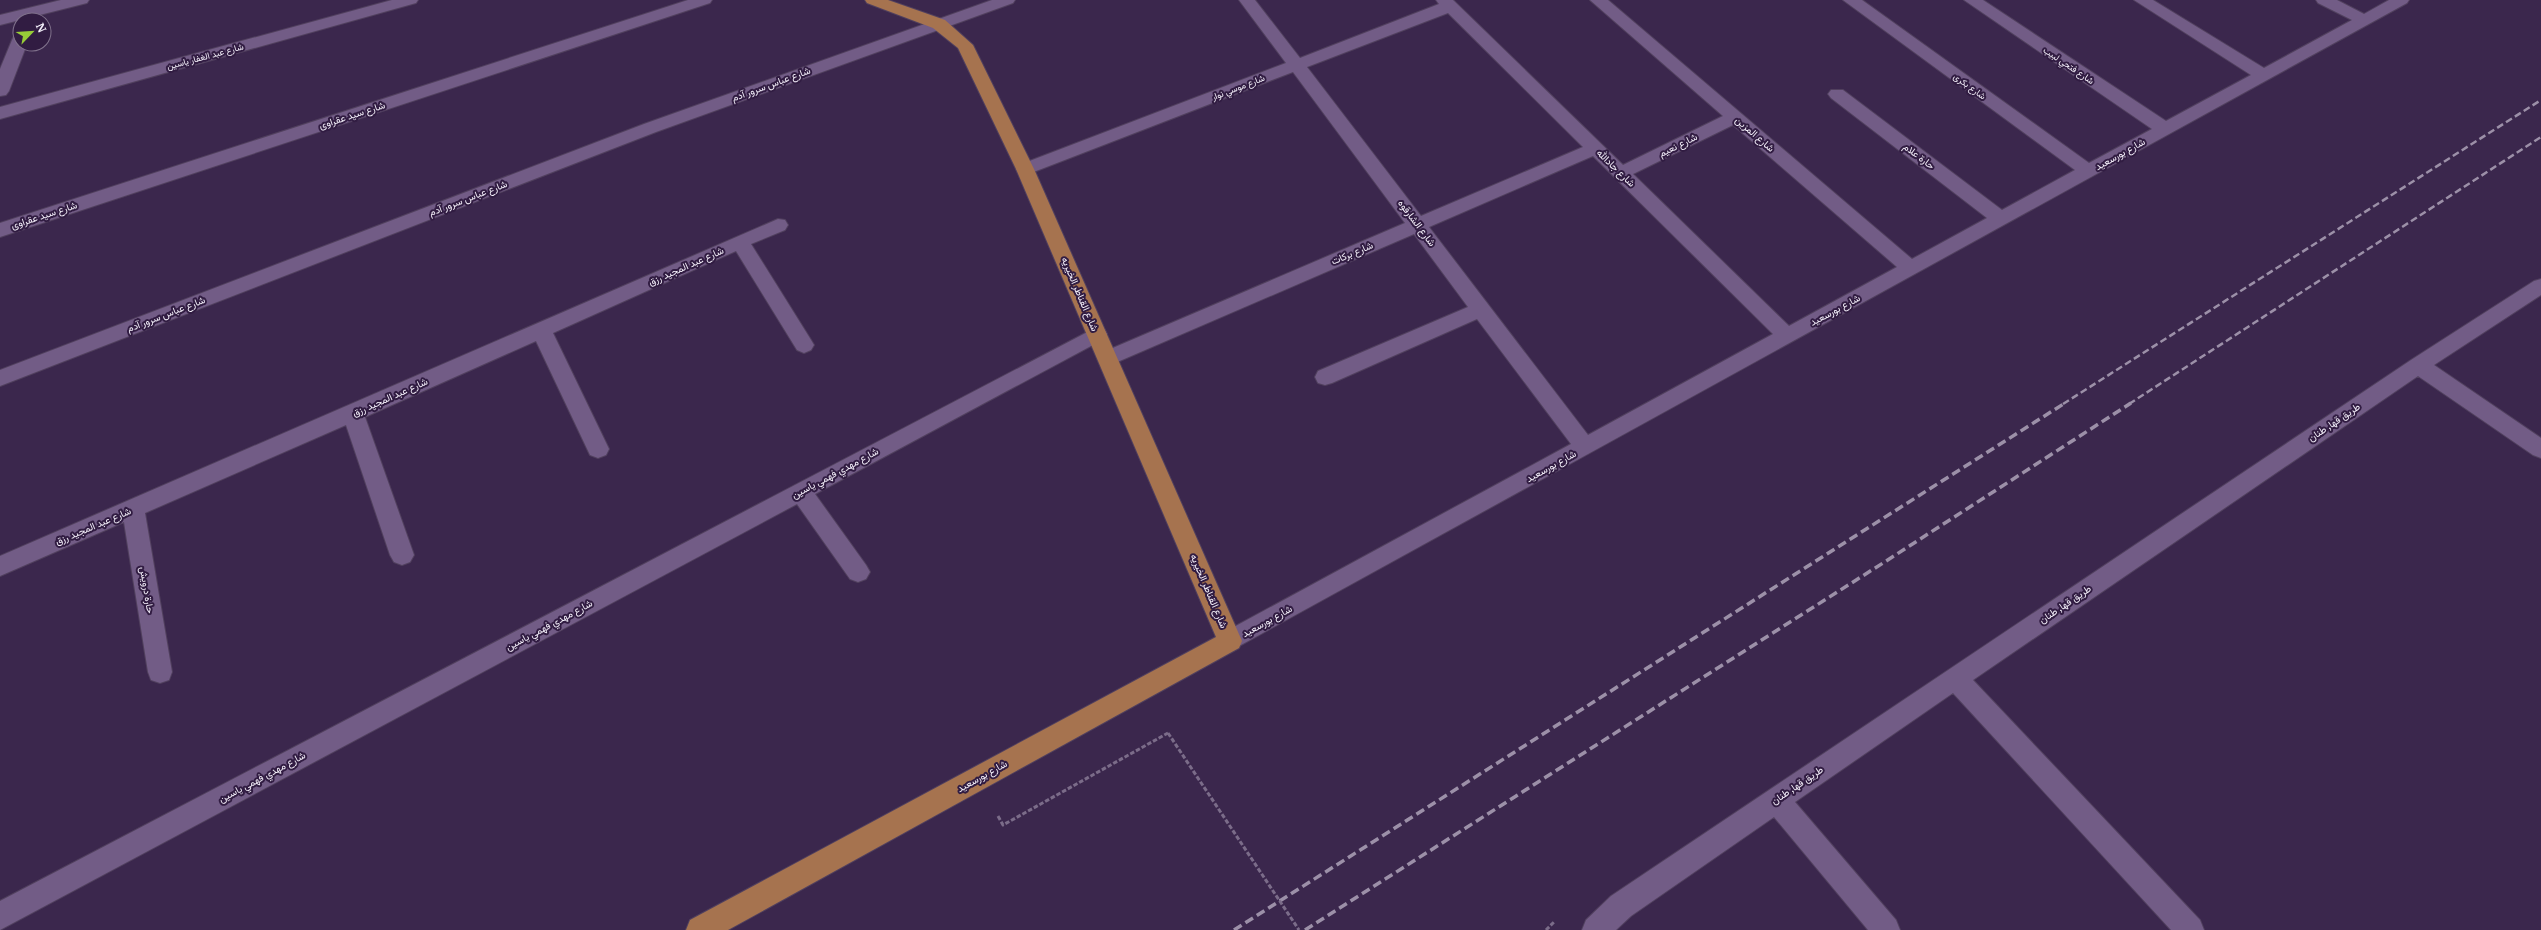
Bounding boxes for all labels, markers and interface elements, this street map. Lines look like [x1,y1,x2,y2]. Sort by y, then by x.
north arrow [12,12,52,52]
text: N [33,21,49,35]
street label: شارع عبد الغفار ياسين [165,40,245,73]
street label: شارع فتحي لبيب [2040,44,2097,88]
street label: شارع عباس سرور آدم [730,64,812,104]
street label: شارع بكرى [1951,71,1988,102]
street label: شارع موسي نوار [1209,72,1267,104]
street label: شارع سيد عقراوى [317,98,387,132]
street label: شارع المزين [1733,113,1777,155]
street label: شارع نعيم [1657,130,1699,160]
street label: شارع بورسعيد [2093,135,2147,173]
street label: حارة علام [1901,140,1938,172]
street label: شارع جادالله [1594,146,1638,190]
street label: شارع عباس سرور آدم [427,177,509,219]
street label: شارع الشارقوه [1395,197,1439,249]
street label: شارع سيد عقراوى [9,198,79,232]
street label: شارع بركات [1329,238,1375,268]
street label: شارع عبد المجيد رزق [646,243,726,288]
street label: شارع القناطر الخيريه [1058,255,1102,333]
street label: شارع بورسعيد [1808,291,1862,329]
street label: شارع عباس سرور آدم [125,293,207,335]
street label: شارع عبد المجيد رزق [350,374,430,419]
street label: طريق قها, طنان [2306,400,2363,444]
street label: شارع مهدي فهمي ياسين [789,445,882,503]
street label: شارع بورسعيد [1524,447,1578,485]
street label: شارع عبد المجيد رزق [53,504,133,548]
street label: شارع القناطر الخيريه [1187,552,1231,630]
street label: حارة درويش [137,566,157,615]
street label: طريق قها, طنان [2037,582,2094,626]
street label: شارع مهدي فهمي ياسين [503,597,596,655]
street label: شارع بورسعيد [1240,602,1294,640]
street label: شارع مهدي فهمي ياسين [216,749,309,807]
street label: شارع بورسعيد [955,757,1009,795]
street label: طريق قها, طنان [1769,763,1826,807]

